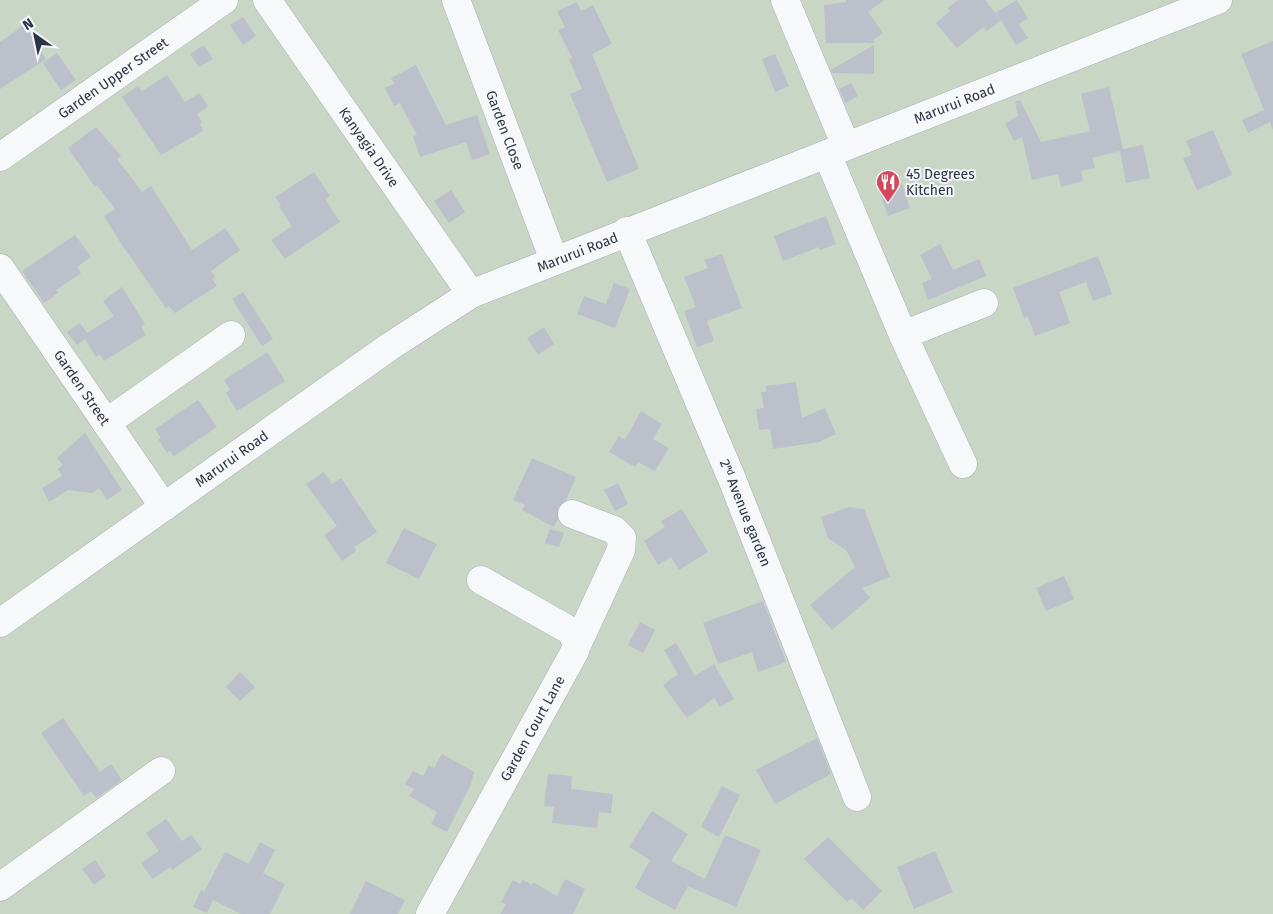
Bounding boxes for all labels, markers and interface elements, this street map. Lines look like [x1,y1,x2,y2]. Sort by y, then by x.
north arrow [10,10,60,60]
text: N [20,15,37,34]
street label: Garden Upper Street [55,33,172,122]
street label: Marurui Road [911,80,997,127]
street label: Garden Close [482,88,528,172]
street label: Kanyagia Drive [335,104,403,190]
place label: 45 Degrees Kitchen [906,166,975,199]
restaurant icon: 45 Degrees Kitchen [875,169,901,203]
street label: Marurui Road [534,229,620,276]
street label: Garden Street [50,347,114,429]
street label: Marurui Road [192,427,271,490]
street label: 2ⁿᵈ Avenue garden [716,457,774,569]
street label: Garden Court Lane [496,673,568,784]

